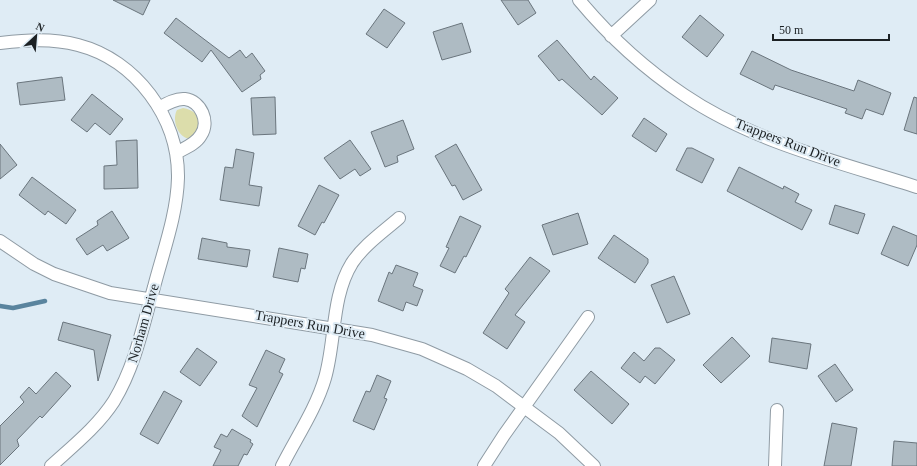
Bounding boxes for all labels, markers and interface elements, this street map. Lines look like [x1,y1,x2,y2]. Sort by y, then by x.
north arrow [16,16,56,56]
scale bar [773,16,889,42]
text: N [34,20,47,34]
text: 50 m [779,23,804,37]
street label: Trappers Run Drive [733,115,843,169]
street label: Norham Drive [125,282,162,364]
street label: Trappers Run Drive [254,307,366,342]

